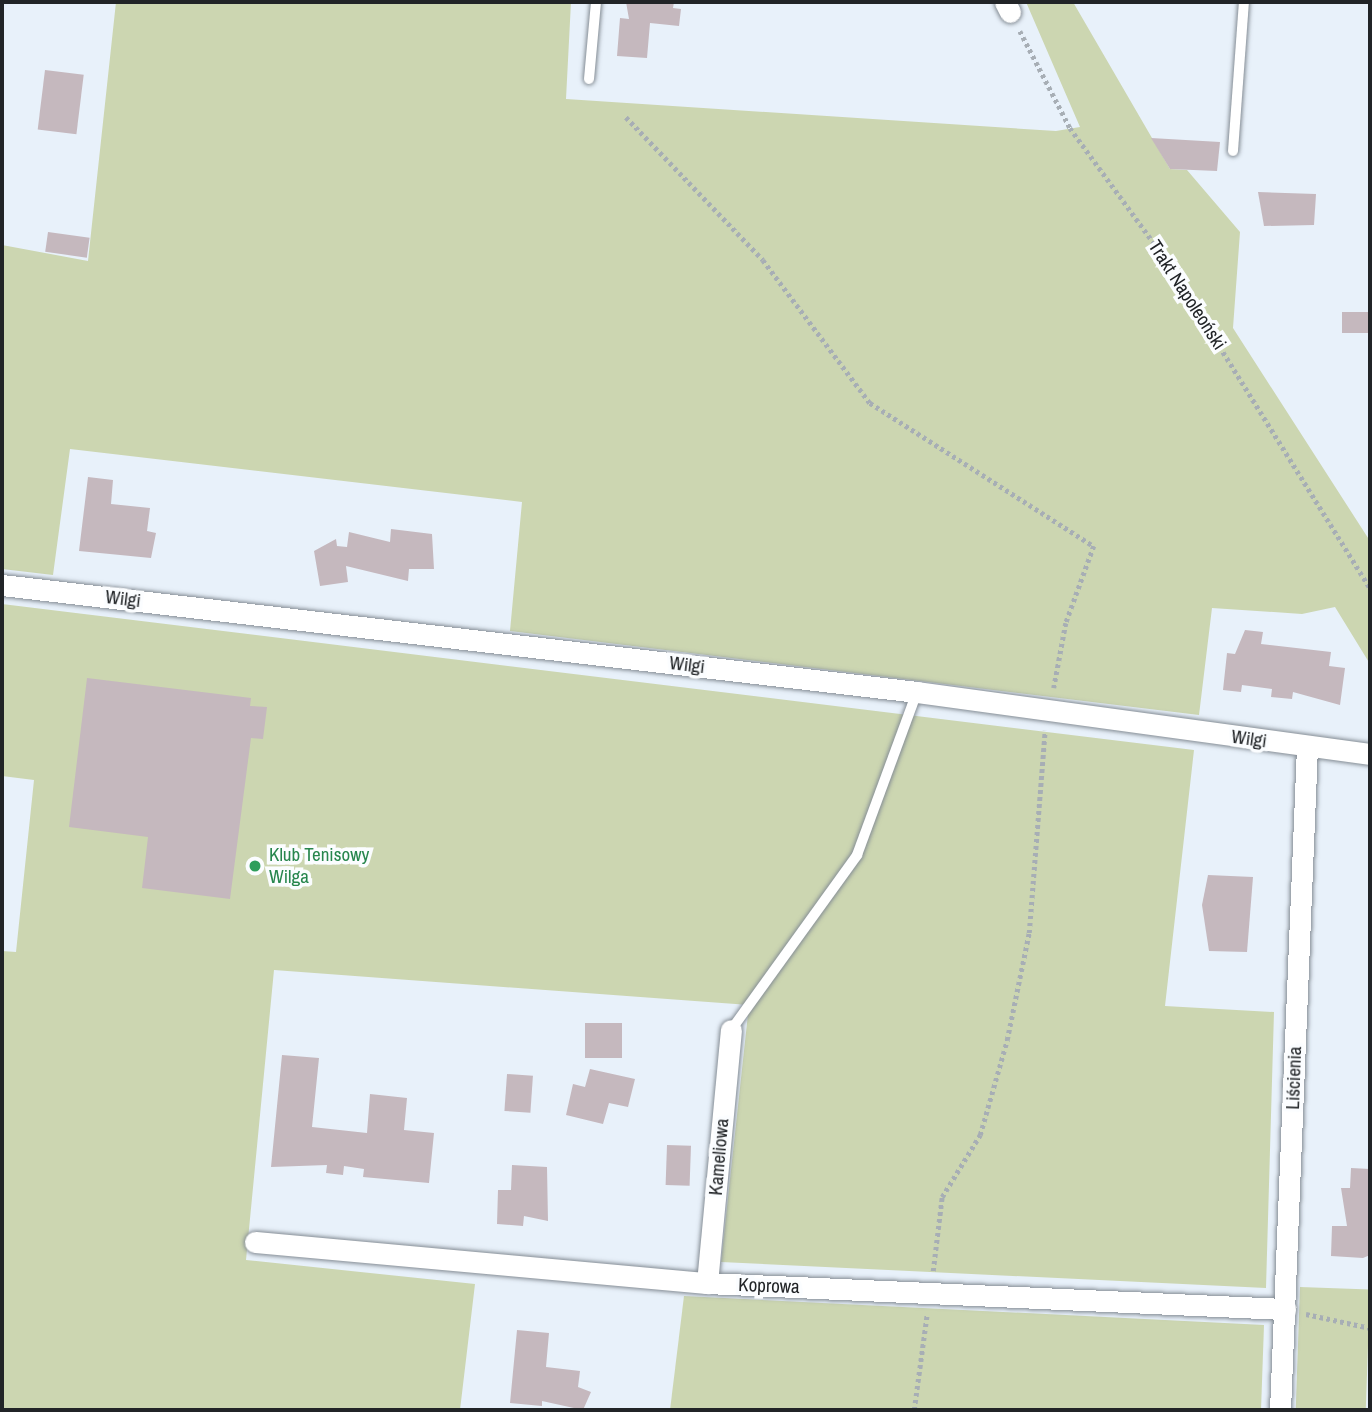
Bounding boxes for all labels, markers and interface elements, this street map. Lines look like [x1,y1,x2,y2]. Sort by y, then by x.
street label: Trakt Napoleoński [1143,236,1231,354]
street label: Wilgi [104,586,142,612]
street label: Wilgi [668,652,706,678]
street label: Wilgi [1230,725,1268,753]
place label: Klub Tenisowy Wilga [269,844,369,888]
marker: Klub Tenisowy Wilga [247,858,263,874]
street label: Liścienia [1282,1046,1306,1110]
street label: Kameliowa [704,1118,734,1196]
street label: Koprowa [738,1274,800,1298]

